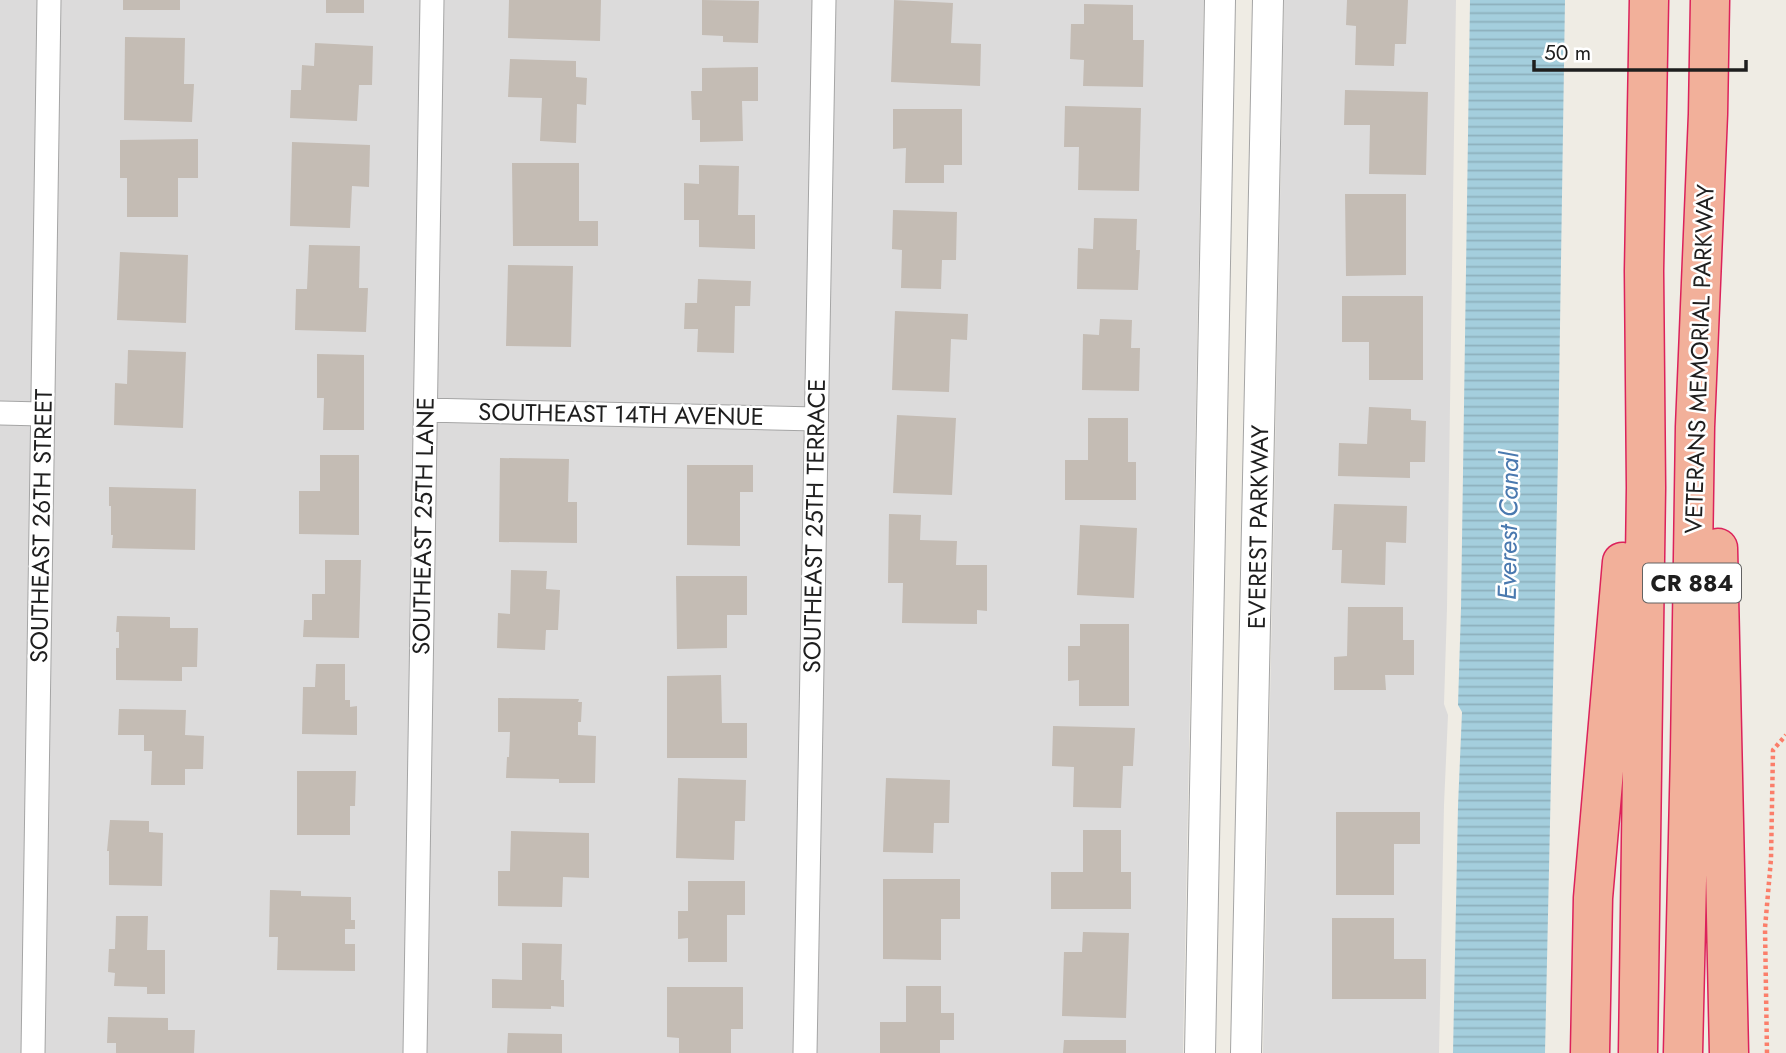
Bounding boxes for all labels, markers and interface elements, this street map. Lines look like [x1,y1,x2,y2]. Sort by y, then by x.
scale bar [1534,28,1746,72]
text: 50 m [1544,38,1591,68]
street label: VETERANS MEMORIAL PARKWAY [1675,183,1723,534]
street label: SOUTHEAST 25TH TERRACE [794,378,834,674]
street label: SOUTHEAST 26TH STREET [21,389,61,663]
street label: SOUTHEAST 14TH AVENUE [478,394,764,434]
street label: SOUTHEAST 25TH LANE [403,397,443,655]
street label: EVEREST PARKWAY [1239,424,1277,630]
water label: Everest Canal [1488,450,1528,600]
road number: CR 884 [1643,564,1741,603]

